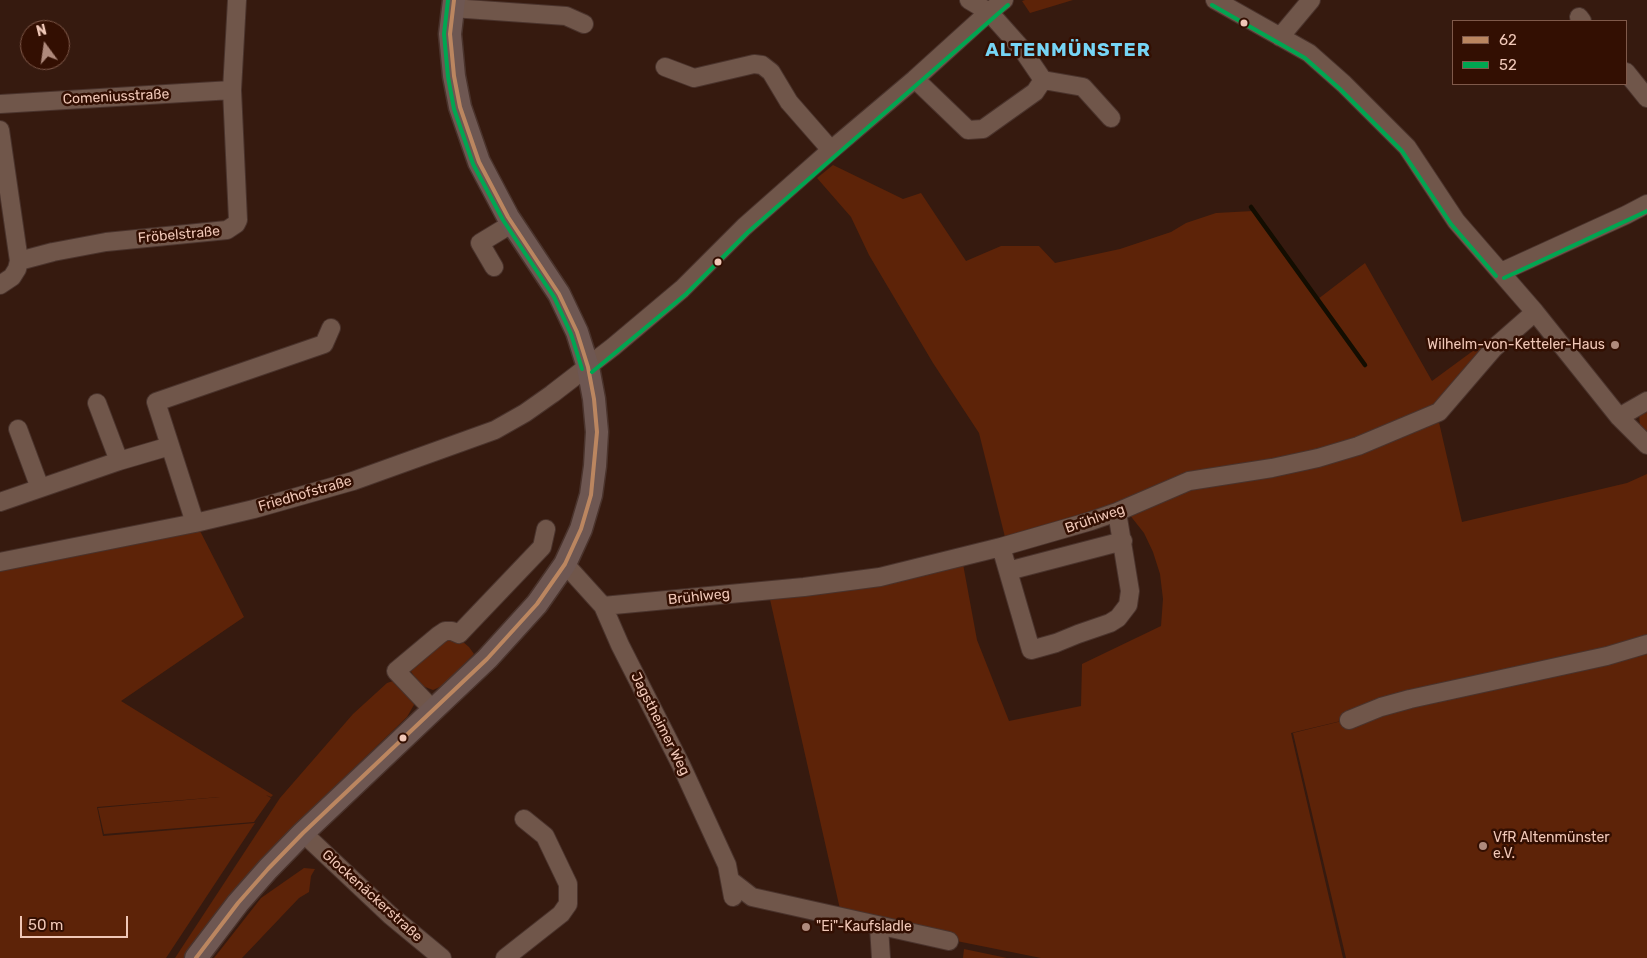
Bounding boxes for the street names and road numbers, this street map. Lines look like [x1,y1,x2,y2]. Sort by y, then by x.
street label: Comeniusstraße [62,86,170,108]
street label: Fröbelstraße [137,223,221,247]
street label: Friedhofstraße [256,473,354,515]
street label: Brühlweg [1063,501,1127,537]
street label: Brühlweg [667,585,731,609]
street label: Jagstheimer Weg [627,670,693,778]
street label: Glockenäckerstraße [318,847,426,945]

